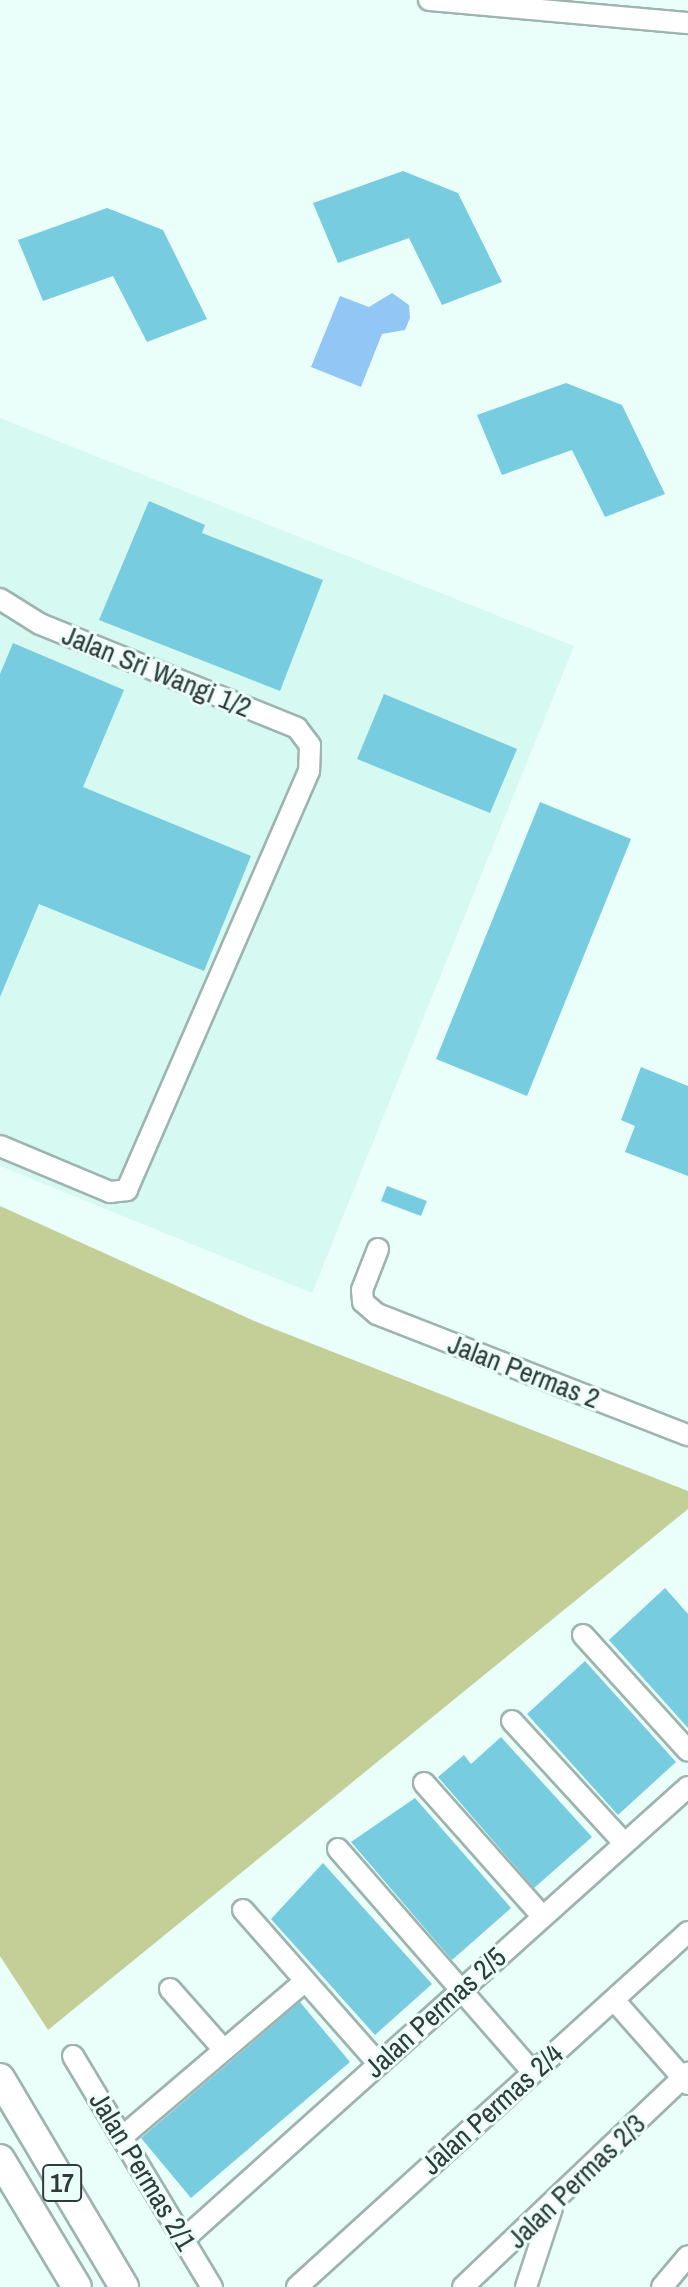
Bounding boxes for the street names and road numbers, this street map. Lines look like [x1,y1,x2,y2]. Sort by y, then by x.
street label: Jalan Sri Wangi 1/2 [58,618,256,724]
street label: Jalan Permas 2 [444,1327,604,1415]
street label: Jalan Permas 2/5 [357,1940,513,2084]
street label: Jalan Permas 2/4 [414,2037,570,2181]
street label: Jalan Permas 2/1 [83,2086,203,2256]
street label: Jalan Permas 2/3 [500,2107,652,2255]
road number: 17 [42,2161,82,2205]

